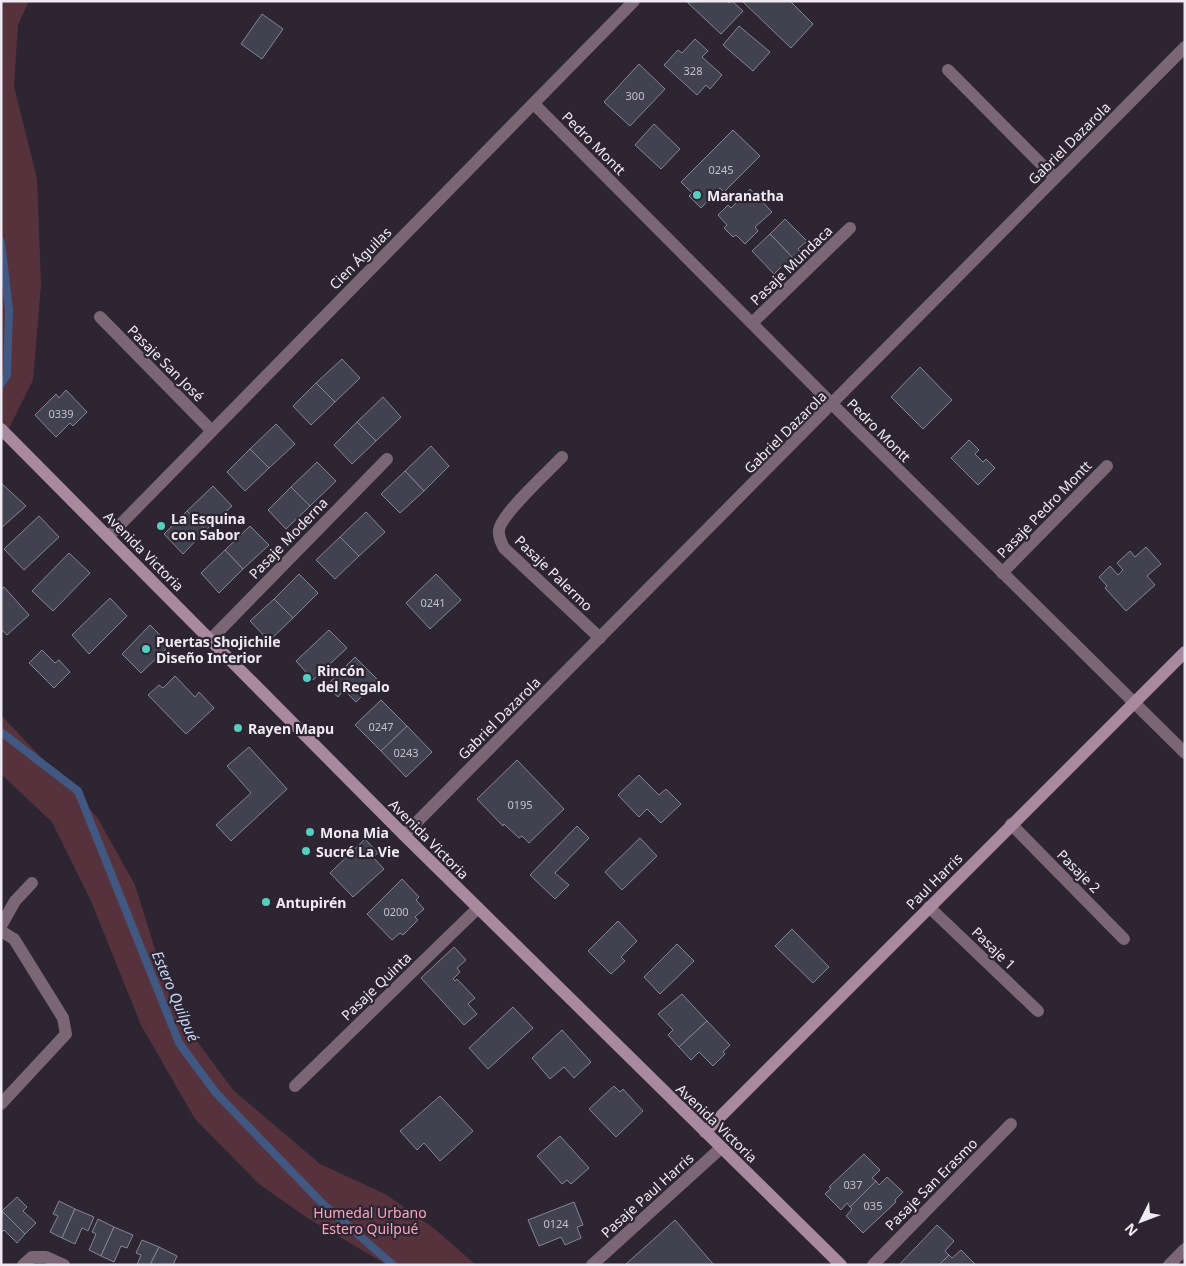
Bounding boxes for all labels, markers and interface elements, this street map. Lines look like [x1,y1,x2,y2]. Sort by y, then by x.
house number: 328 [684,63,702,78]
house number: 300 [626,88,644,103]
street label: Gabriel Dazarola [1024,98,1114,188]
street label: Pedro Montt [558,107,630,179]
house number: 0245 [708,162,734,177]
place label: Maranatha [707,186,784,205]
marker: Maranatha [691,189,703,201]
street label: Pasaje Mundaca [746,221,836,309]
street label: Cien Águilas [325,223,395,293]
street label: Pasaje San José [124,321,208,405]
street label: Gabriel Dazarola [740,387,830,477]
street label: Pedro Montt [843,394,915,466]
house number: 0339 [48,406,74,421]
street label: Pasaje Pedro Montt [993,456,1095,562]
street label: Pasaje Moderna [244,493,332,583]
street label: Avenida Victoria [100,507,188,595]
place label: La Esquina con Sabor [171,509,245,544]
marker: La Esquina con Sabor [155,520,167,532]
street label: Pasaje Palermo [511,531,597,615]
house number: 0241 [420,595,446,610]
place label: Puertas Shojichile Diseño Interior [156,632,281,667]
marker: Puertas Shojichile Diseño Interior [140,643,152,655]
place label: Rincón del Regalo [317,661,390,696]
marker: Rincón del Regalo [301,672,313,684]
street label: Gabriel Dazarola [454,673,544,763]
place label: Rayen Mapu [248,719,334,738]
house number: 0247 [368,719,394,734]
marker: Rayen Mapu [232,722,244,734]
house number: 0243 [393,745,419,760]
street label: Avenida Victoria [385,795,473,883]
house number: 0195 [507,797,533,812]
place label: Mona Mia [320,823,389,842]
marker: Mona Mia [304,826,316,838]
place label: Sucré La Vie [316,842,400,861]
marker: Sucré La Vie [300,845,312,857]
street label: Pasaje 2 [1053,845,1105,897]
street label: Paul Harris [902,849,966,913]
place label: Antupirén [276,893,346,912]
marker: Antupirén [260,896,272,908]
house number: 0200 [383,904,409,919]
street label: Pasaje 1 [968,922,1020,974]
water label: Estero Quilpué [148,948,204,1045]
street label: Pasaje Quinta [337,948,415,1024]
street label: Avenida Victoria [672,1079,762,1167]
street label: Pasaje San Erasmo [881,1134,981,1234]
street label: Pasaje Paul Harris [597,1148,698,1242]
house number: 037 [844,1177,862,1192]
north arrow [1116,1196,1166,1246]
house number: 035 [864,1198,882,1213]
park label: Humedal Urbano Estero Quilpué [313,1203,427,1238]
house number: 0124 [543,1216,569,1231]
text: N [1120,1219,1142,1241]

